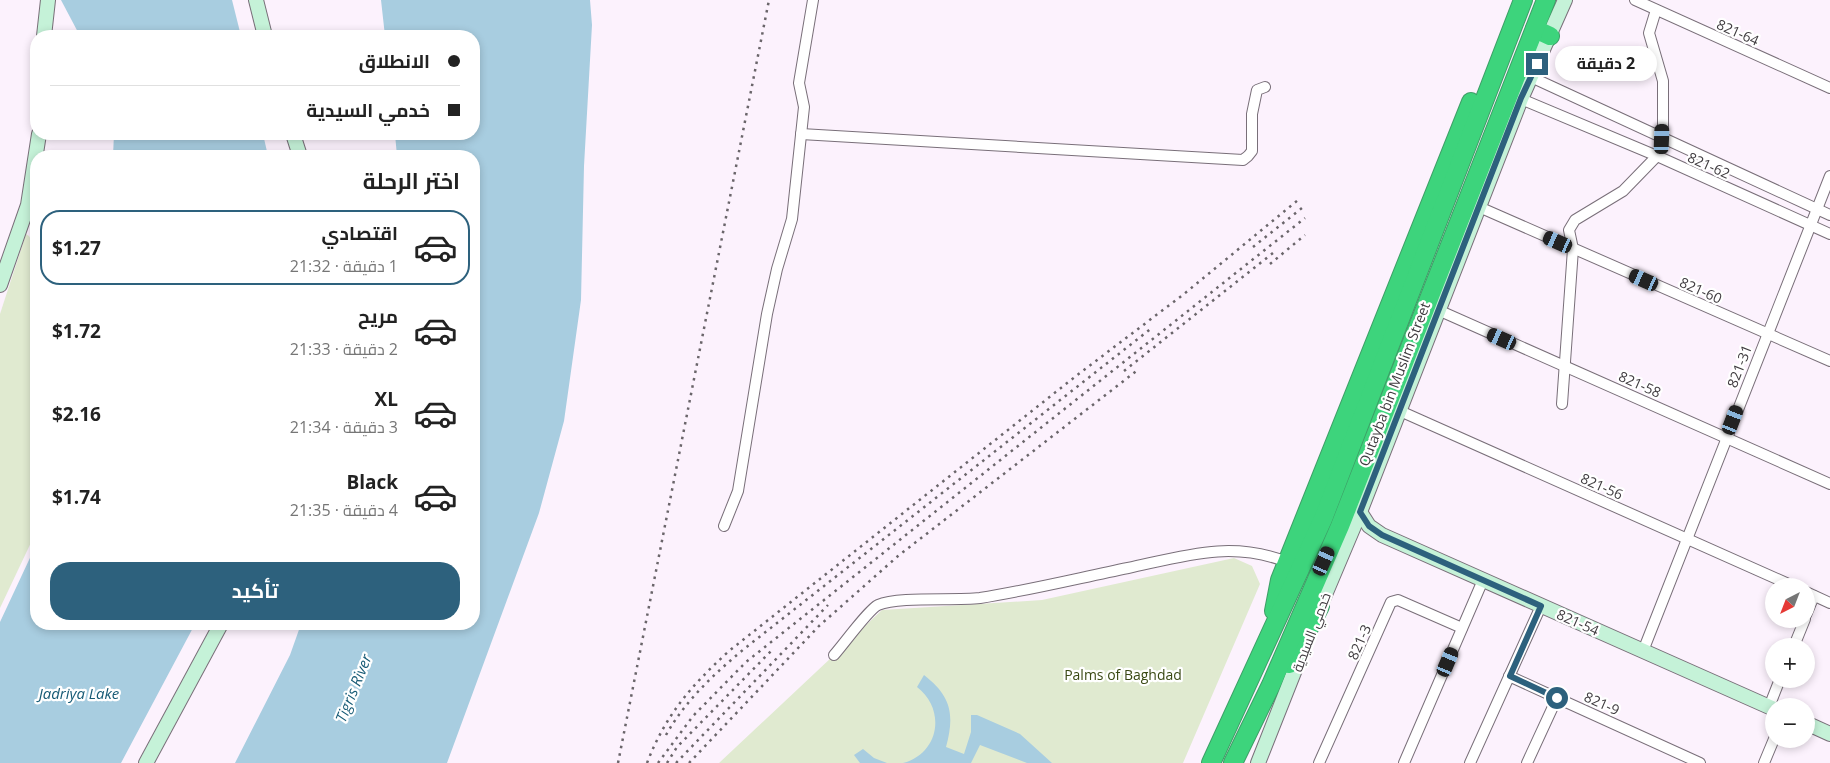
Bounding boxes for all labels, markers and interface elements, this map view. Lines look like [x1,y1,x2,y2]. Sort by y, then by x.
street label: 821-64 [1714,14,1762,50]
callout: 2 دقيقة [1554,46,1657,82]
text: الانطلاق [359,48,430,74]
text: 2 دقيقة [1577,52,1635,74]
route end [1526,53,1548,75]
text: خدمي السيدية [306,97,430,123]
car [1653,124,1670,154]
street label: 821-62 [1685,147,1733,183]
text: اختر الرحلة [363,165,460,195]
text: اقتصادي [322,220,398,246]
icon: car [413,225,458,270]
car [1541,229,1574,255]
text: $1.27 [52,235,101,261]
text: 1 دقيقة · 21:32 [290,255,398,277]
car [1627,267,1660,293]
street label: 821-60 [1677,272,1725,308]
street label: Qutayba bin Muslim Street [1354,299,1434,469]
text: مريح [358,303,398,329]
icon: car [413,308,458,353]
text: $1.72 [52,318,101,344]
car [1485,326,1518,352]
text: 2 دقيقة · 21:33 [290,338,398,360]
street label: 821-31 [1722,342,1756,390]
street label: 821-58 [1616,366,1664,402]
text: XL [375,386,398,412]
icon: car [413,391,458,436]
text: $2.16 [52,401,101,427]
car [1720,403,1745,437]
text: 3 دقيقة · 21:34 [290,416,398,438]
street label: 821-56 [1578,468,1626,504]
text: Black [346,469,398,495]
icon: car [413,474,458,519]
text: $1.74 [52,484,101,510]
text: 4 دقيقة · 21:35 [290,499,398,521]
car [1311,544,1336,578]
button: تأكيد [50,562,460,620]
north arrow [1765,578,1815,628]
map controls [1765,578,1815,748]
street label: خدمي السيدية [1287,590,1338,675]
street label: 821-54 [1554,604,1602,640]
street label: 821-3 [1343,621,1375,663]
button: + [1765,638,1815,688]
car [1435,645,1460,679]
water label: Tigris River [330,650,376,725]
park label: Palms of Baghdad [1064,665,1182,684]
water label: Jadriya Lake [36,683,120,703]
route start [1546,687,1568,709]
street label: 821-9 [1581,687,1623,719]
button: − [1765,698,1815,748]

